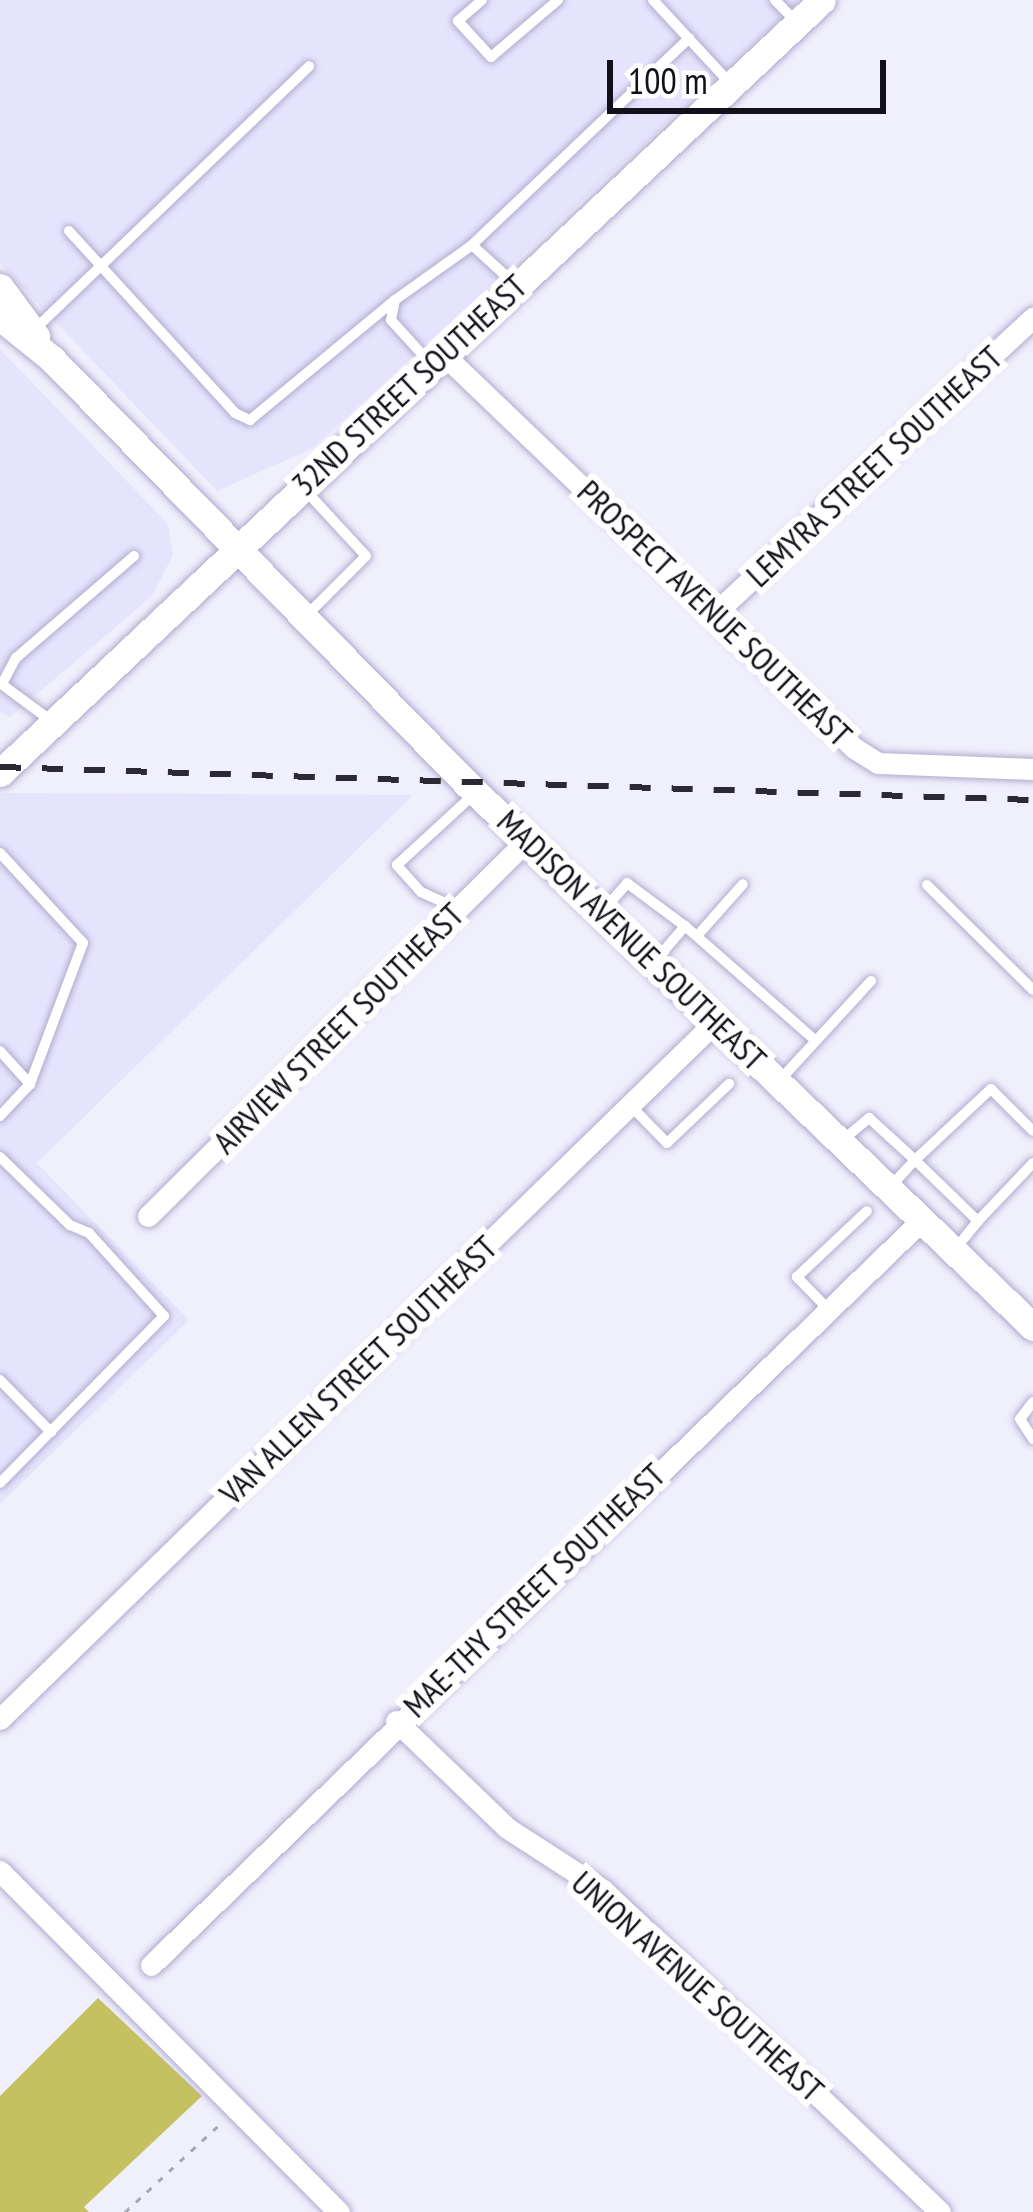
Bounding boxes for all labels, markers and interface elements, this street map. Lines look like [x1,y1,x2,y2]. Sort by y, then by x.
scale bar [613,36,892,110]
text: 100 m [628,57,708,104]
street label: 32ND STREET SOUTHEAST [283,266,535,504]
street label: LEMYRA STREET SOUTHEAST [737,337,1011,595]
street label: PROSPECT AVENUE SOUTHEAST [569,471,861,755]
street label: MADISON AVENUE SOUTHEAST [489,801,775,1079]
street label: AIRVIEW STREET SOUTHEAST [204,894,472,1162]
street label: VAN ALLEN STREET SOUTHEAST [211,1227,505,1513]
street label: MAE-THY STREET SOUTHEAST [395,1454,673,1726]
street label: UNION AVENUE SOUTHEAST [564,1862,832,2110]

